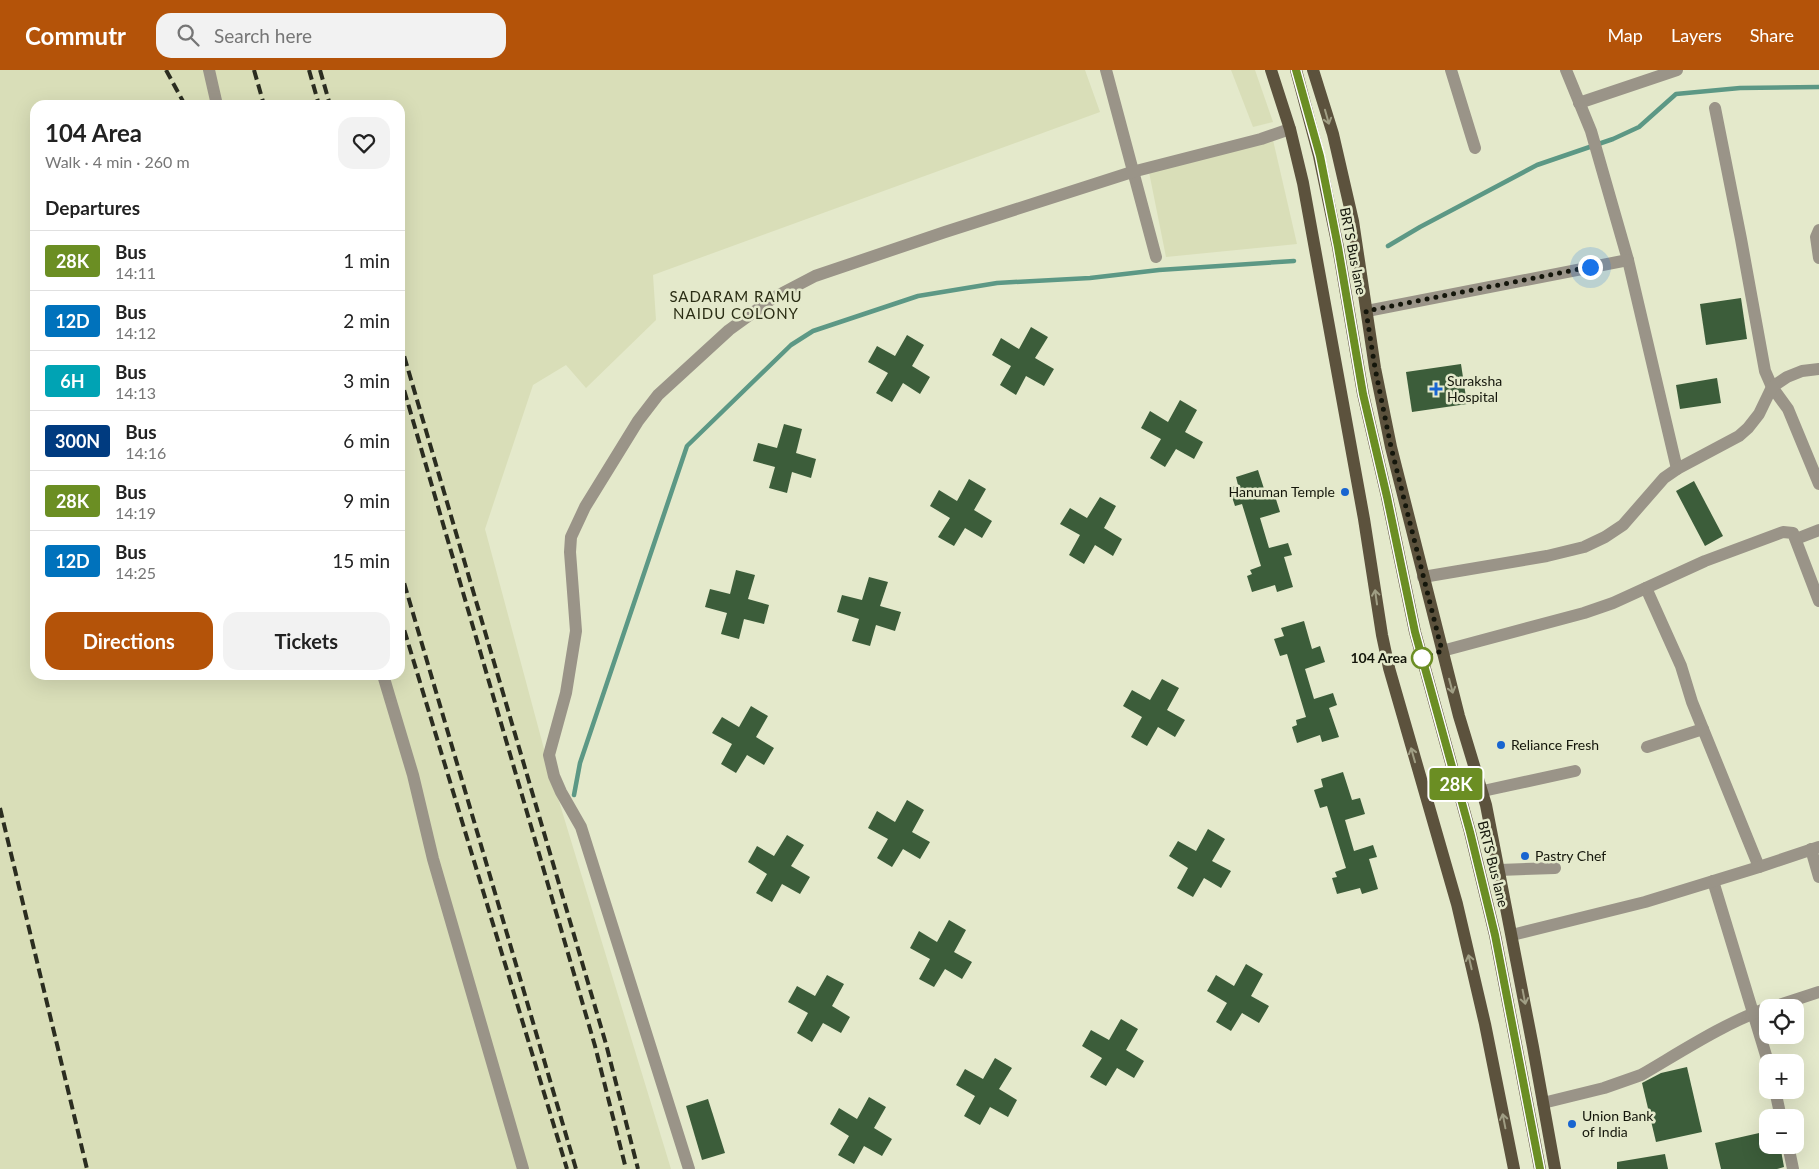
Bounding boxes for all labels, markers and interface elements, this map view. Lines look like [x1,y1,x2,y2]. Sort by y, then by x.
search box [156,13,506,58]
text: Commutr [25,21,126,50]
icon: search [174,21,202,49]
text: Search here [214,24,312,47]
text: Map [1607,24,1643,46]
text: Layers [1671,24,1722,46]
text: Share [1750,24,1794,46]
one-way arrow [1323,108,1333,124]
button: heart [338,117,390,169]
text: 104 Area [45,118,142,147]
text: Walk · 4 min · 260 m [45,152,190,171]
text: Departures [45,196,140,219]
street label: BRTS Bus lane [1337,206,1370,296]
text: Bus [115,240,146,263]
text: 1 min [343,249,390,272]
text: 28K [56,250,89,272]
your location [1578,255,1603,280]
text: 14:11 [115,263,156,282]
district label: SADARAM RAMU NAIDU COLONY [669,287,803,322]
text: Bus [115,300,146,323]
text: 2 min [343,309,390,332]
text: 12D [55,310,90,332]
text: 14:12 [115,323,156,342]
text: Bus [115,360,146,383]
text: 3 min [343,369,390,392]
text: 6H [60,370,85,392]
place label: Suraksha Hospital [1447,372,1502,405]
marker: Suraksha Hospital [1429,382,1443,396]
text: 14:13 [115,383,156,402]
text: Bus [125,420,157,443]
text: 6 min [343,429,390,452]
text: 300N [55,430,100,452]
text: 14:16 [125,443,166,462]
text: Bus [115,480,146,503]
place label: Hanuman Temple [1228,483,1335,500]
marker: Hanuman Temple [1339,486,1351,498]
text: 9 min [343,489,390,512]
text: 28K [56,490,89,512]
text: 14:19 [115,503,156,522]
text: Bus [115,540,146,563]
text: 15 min [332,549,390,572]
text: 12D [55,550,90,572]
text: 14:25 [115,563,156,582]
one-way arrow [1370,589,1380,605]
button: Directions [45,612,213,670]
button: Tickets [223,612,390,670]
marker: 104 Area [1411,647,1433,669]
place label: 104 Area [1350,649,1407,666]
one-way arrow [1447,677,1456,693]
place label: Reliance Fresh [1511,736,1599,753]
marker: Reliance Fresh [1495,739,1507,751]
one-way arrow [1408,747,1418,763]
line badge: 28K [1427,768,1485,800]
text: 28K [1439,773,1473,795]
street label: BRTS Bus lane [1475,819,1512,909]
place label: Pastry Chef [1535,847,1606,864]
marker: Pastry Chef [1519,850,1531,862]
one-way arrow [1465,955,1474,971]
one-way arrow [1519,988,1529,1004]
map controls [1759,999,1804,1154]
button: locate [1759,999,1804,1044]
button: + [1759,1054,1804,1099]
place label: Union Bank of India [1582,1107,1654,1140]
button: − [1759,1109,1804,1154]
one-way arrow [1499,1114,1508,1130]
marker: Union Bank of India [1566,1118,1578,1130]

